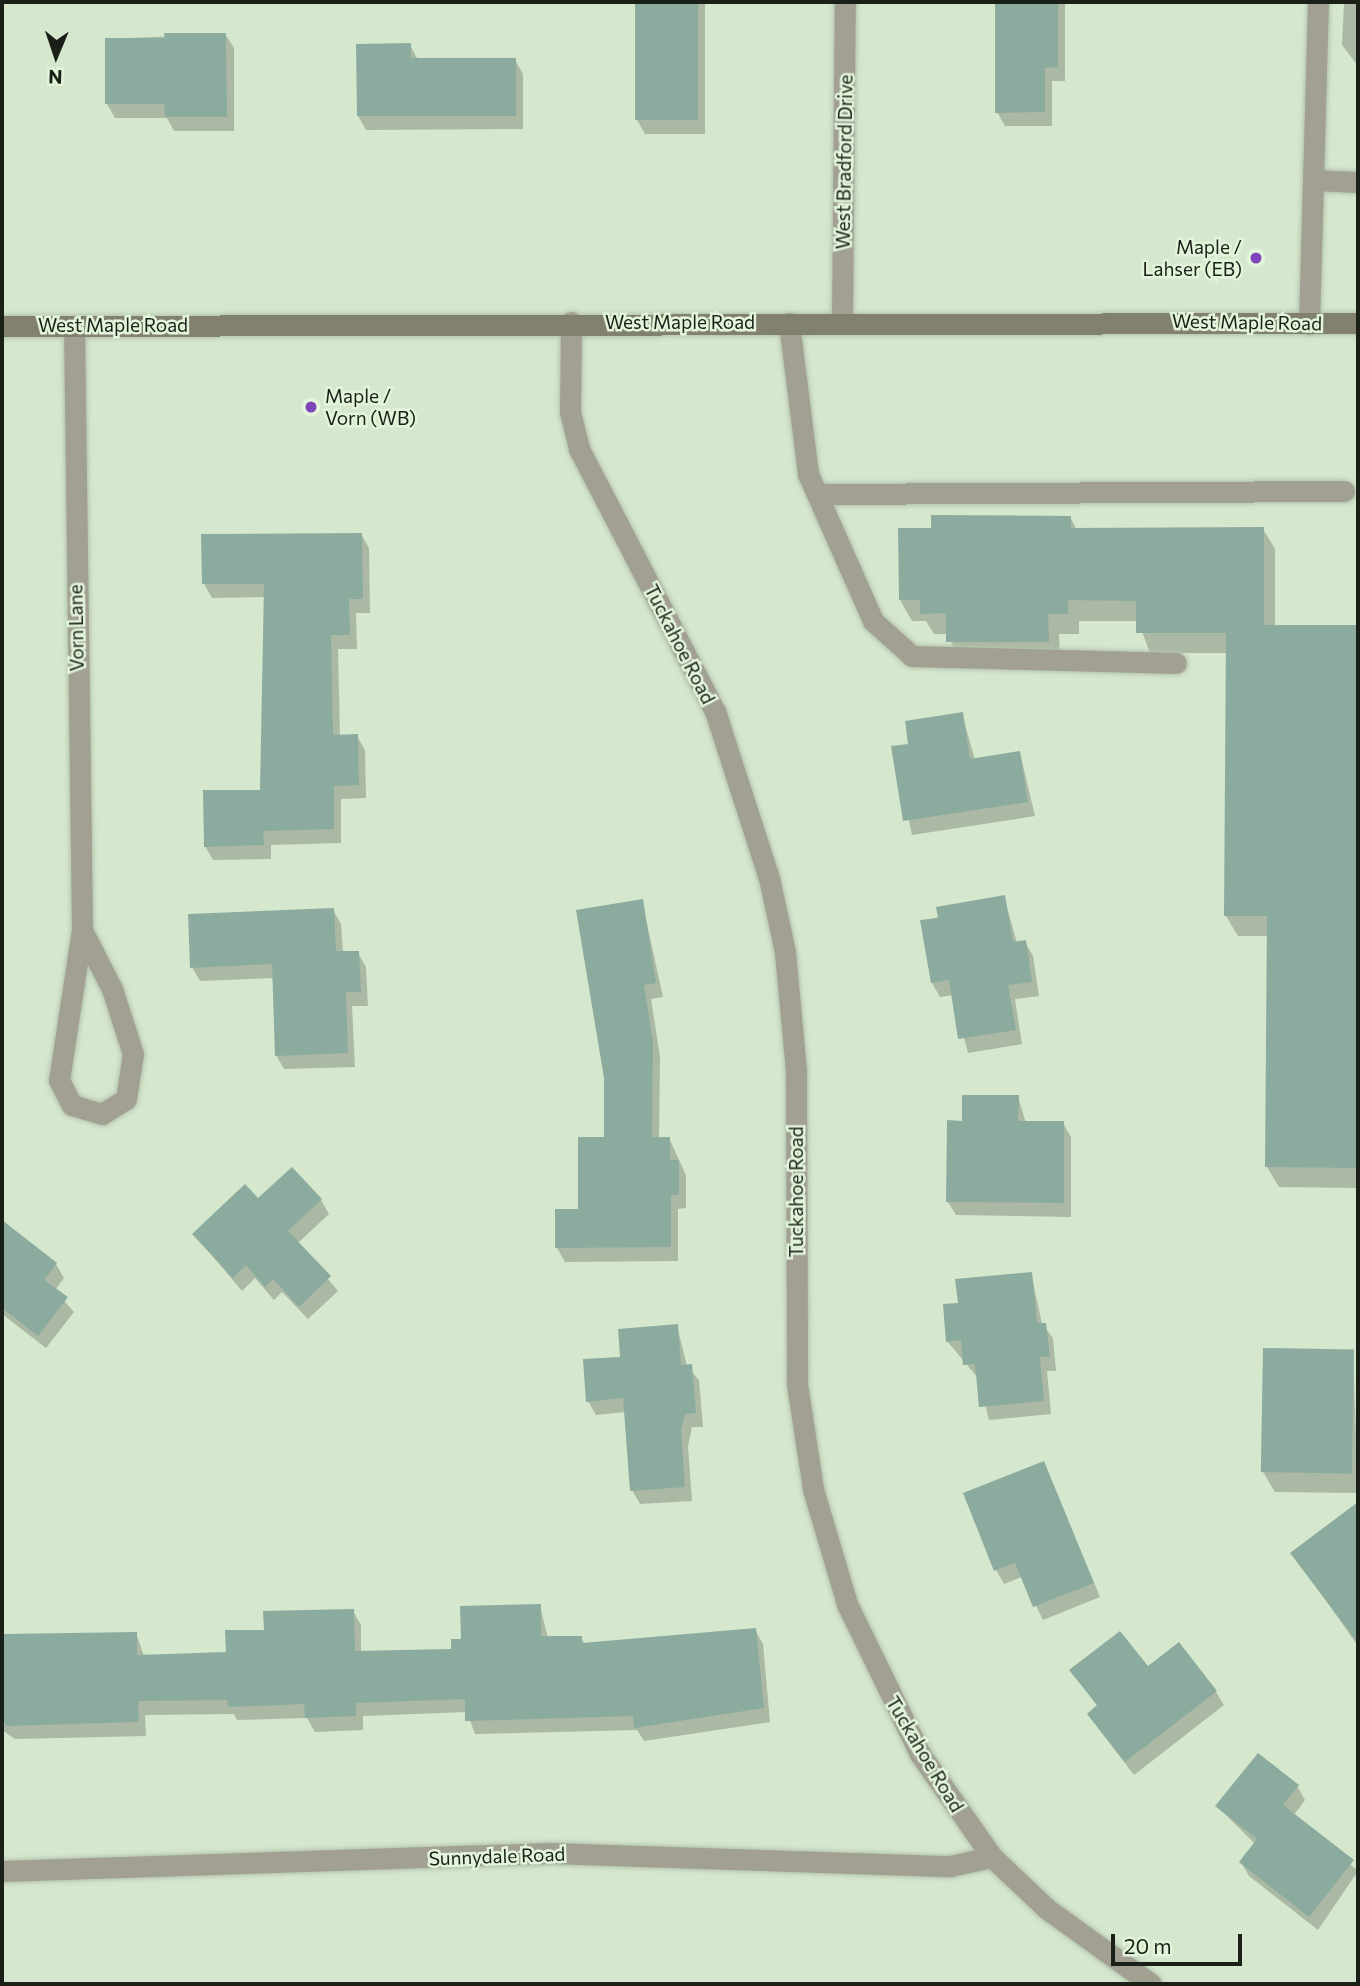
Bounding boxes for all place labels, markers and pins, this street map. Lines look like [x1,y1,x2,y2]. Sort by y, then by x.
place label: Maple / Lahser (EB) [1143,236,1242,280]
marker: Maple / Lahser (EB) [1248,250,1264,266]
place label: Maple / Vorn (WB) [325,385,416,429]
marker: Maple / Vorn (WB) [303,399,319,415]

